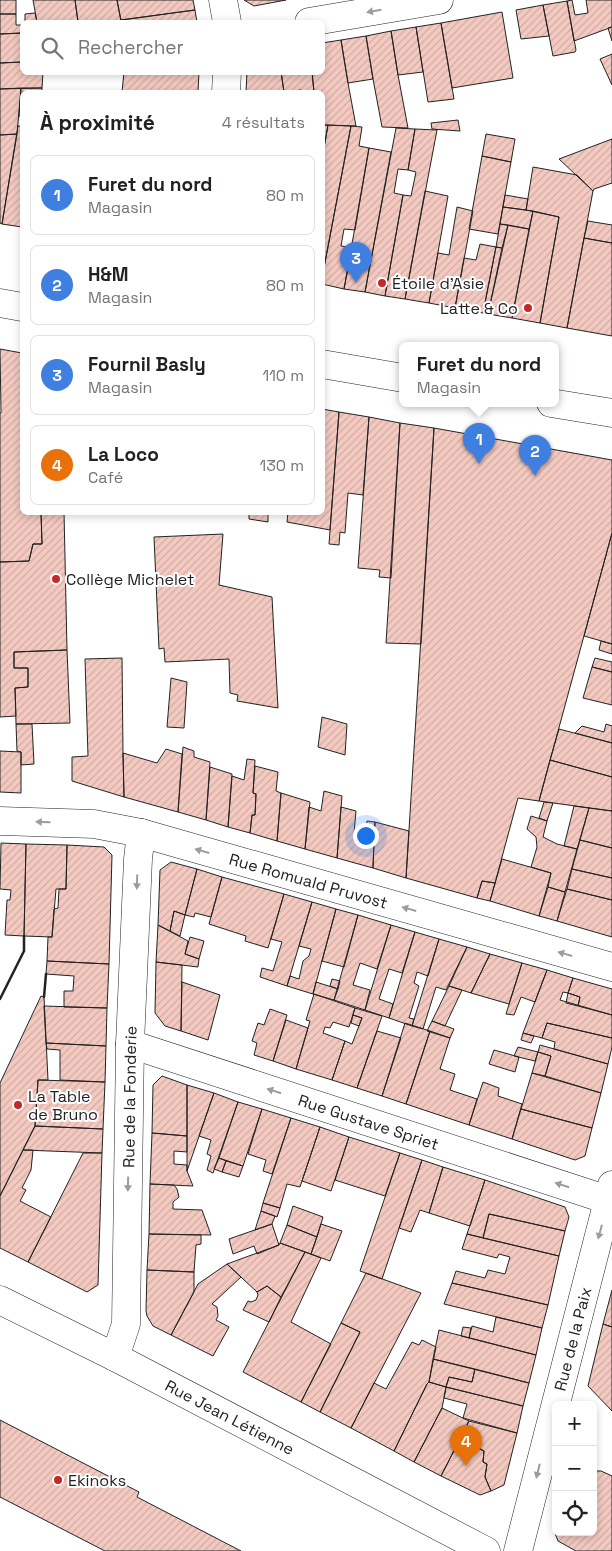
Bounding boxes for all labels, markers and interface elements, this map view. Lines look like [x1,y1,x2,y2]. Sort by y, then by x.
one-way arrow [366,8,382,16]
search box [20,20,325,75]
icon: search [38,34,66,62]
text: Rechercher [78,35,184,60]
text: À proximité [40,109,155,136]
text: 4 résultats [222,112,305,133]
text: Furet du nord [88,172,212,197]
text: 1 [53,185,61,206]
text: 80 m [266,185,304,206]
text: Magasin [88,197,152,218]
pin: 3 [340,242,372,283]
text: H&M [88,262,128,287]
place label: Étoile d'Asie [392,273,484,294]
text: 2 [52,275,62,296]
text: 80 m [266,275,304,296]
marker: Étoile d'Asie [376,277,388,289]
text: Magasin [88,287,152,308]
place label: Latte & Co [440,298,518,319]
marker: Latte & Co [522,302,534,314]
popup [399,342,559,407]
text: Fournil Basly [88,352,206,377]
text: Furet du nord [417,352,541,377]
text: 3 [52,365,62,386]
text: 110 m [262,365,304,386]
text: Magasin [88,377,152,398]
text: Magasin [417,377,481,398]
pin: 1 [463,423,495,464]
pin: 2 [519,435,551,476]
text: La Loco [88,442,159,467]
text: 4 [52,455,62,476]
text: 130 m [260,455,304,476]
text: Café [88,467,123,488]
place label: Collège Michelet [66,569,194,590]
marker: Collège Michelet [50,573,62,585]
one-way arrow [35,818,51,826]
your location [353,823,379,849]
one-way arrow [194,846,209,854]
street label: Rue Romuald Pruvost [227,849,390,914]
one-way arrow [132,874,140,890]
one-way arrow [401,905,416,913]
one-way arrow [558,949,573,957]
street label: Rue de la Fonderie [118,1025,142,1168]
place label: La Table de Bruno [28,1086,98,1125]
one-way arrow [267,1087,282,1094]
street label: Rue Gustave Spriet [295,1090,441,1155]
marker: La Table de Bruno [12,1099,24,1111]
one-way arrow [124,1176,132,1192]
one-way arrow [554,1180,569,1188]
one-way arrow [596,1225,604,1240]
street label: Rue de la Paix [550,1285,596,1393]
street label: Rue Jean Létienne [161,1375,298,1460]
map controls [552,1401,597,1536]
button: + [552,1401,597,1446]
pin: 4 [450,1425,482,1466]
button: − [552,1446,597,1491]
one-way arrow [533,1464,541,1479]
place label: Ekinoks [68,1470,126,1491]
marker: Ekinoks [52,1474,64,1486]
button: locate [552,1491,597,1536]

